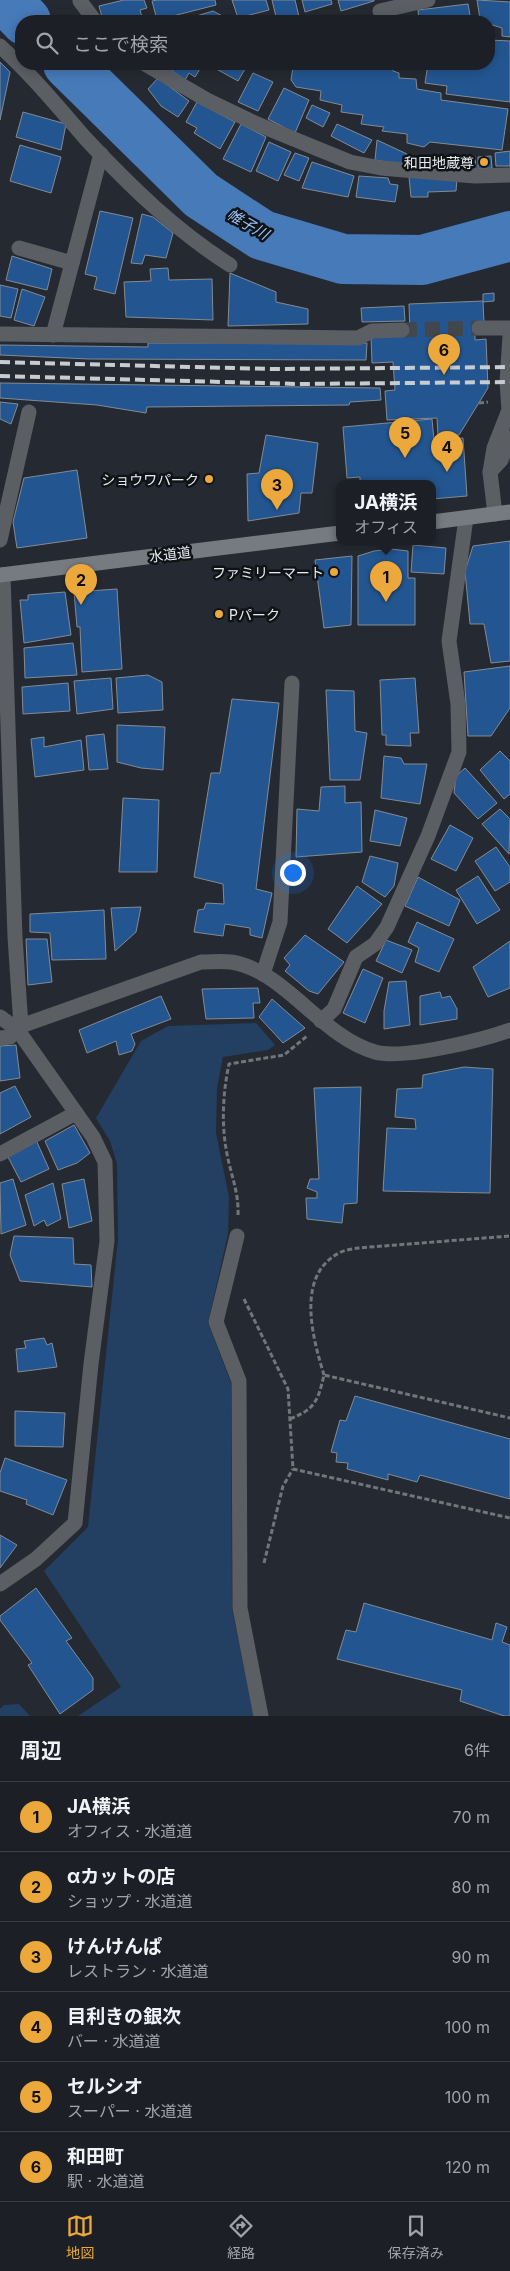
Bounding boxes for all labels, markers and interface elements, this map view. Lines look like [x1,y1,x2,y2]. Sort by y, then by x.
search box [15,15,495,70]
icon: search [33,29,61,57]
text: ここで検索 [73,33,168,56]
place label: 和田地蔵尊 [404,154,474,171]
marker: 和田地蔵尊 [478,156,490,168]
water label: 帷子川 [224,205,274,244]
pin: 6 [428,334,460,375]
pin: 5 [389,417,421,458]
pin: 4 [431,431,463,472]
pin: 3 [261,469,293,510]
place label: ショウワパーク [101,471,199,488]
marker: ショウワパーク [203,473,215,485]
popup [336,480,436,545]
text: JA横浜 [354,491,417,514]
text: オフィス [354,517,418,537]
street label: 水道道 [148,543,192,565]
pin: 1 [370,561,402,602]
pin: 2 [65,564,97,605]
place label: ファミリーマート [212,564,324,581]
marker: ファミリーマート [328,566,340,578]
place label: Pパーク [229,606,280,623]
marker: Pパーク [213,608,225,620]
your location [280,860,306,886]
text: 周辺 [20,1738,62,1763]
text: 6件 [464,1740,490,1760]
text: JA横浜 [67,1795,130,1818]
text: 1 [33,1807,39,1827]
text: 70 m [453,1807,490,1827]
text: オフィス · 水道道 [67,1821,192,1841]
text: αカットの店 [67,1865,175,1888]
text: 2 [31,1877,41,1897]
text: 80 m [451,1877,490,1897]
text: ショップ · 水道道 [67,1891,193,1911]
text: けんけんぱ [67,1935,162,1958]
text: 3 [31,1947,41,1967]
text: 90 m [451,1947,490,1967]
text: レストラン · 水道道 [67,1961,209,1981]
text: 目利きの銀次 [67,2005,181,2028]
text: 4 [31,2017,41,2037]
text: 100 m [445,2017,490,2037]
text: バー · 水道道 [67,2031,161,2051]
text: セルシオ [67,2075,143,2098]
text: 5 [31,2087,41,2107]
text: 100 m [445,2087,490,2107]
text: スーパー · 水道道 [67,2101,192,2121]
text: 和田町 [67,2145,124,2168]
text: 6 [31,2157,41,2177]
text: 120 m [445,2157,490,2177]
text: 駅 · 水道道 [67,2171,145,2191]
tab: 地図 [66,2212,94,2262]
tab: 経路 [227,2212,255,2262]
tab: 保存済み [388,2212,444,2262]

